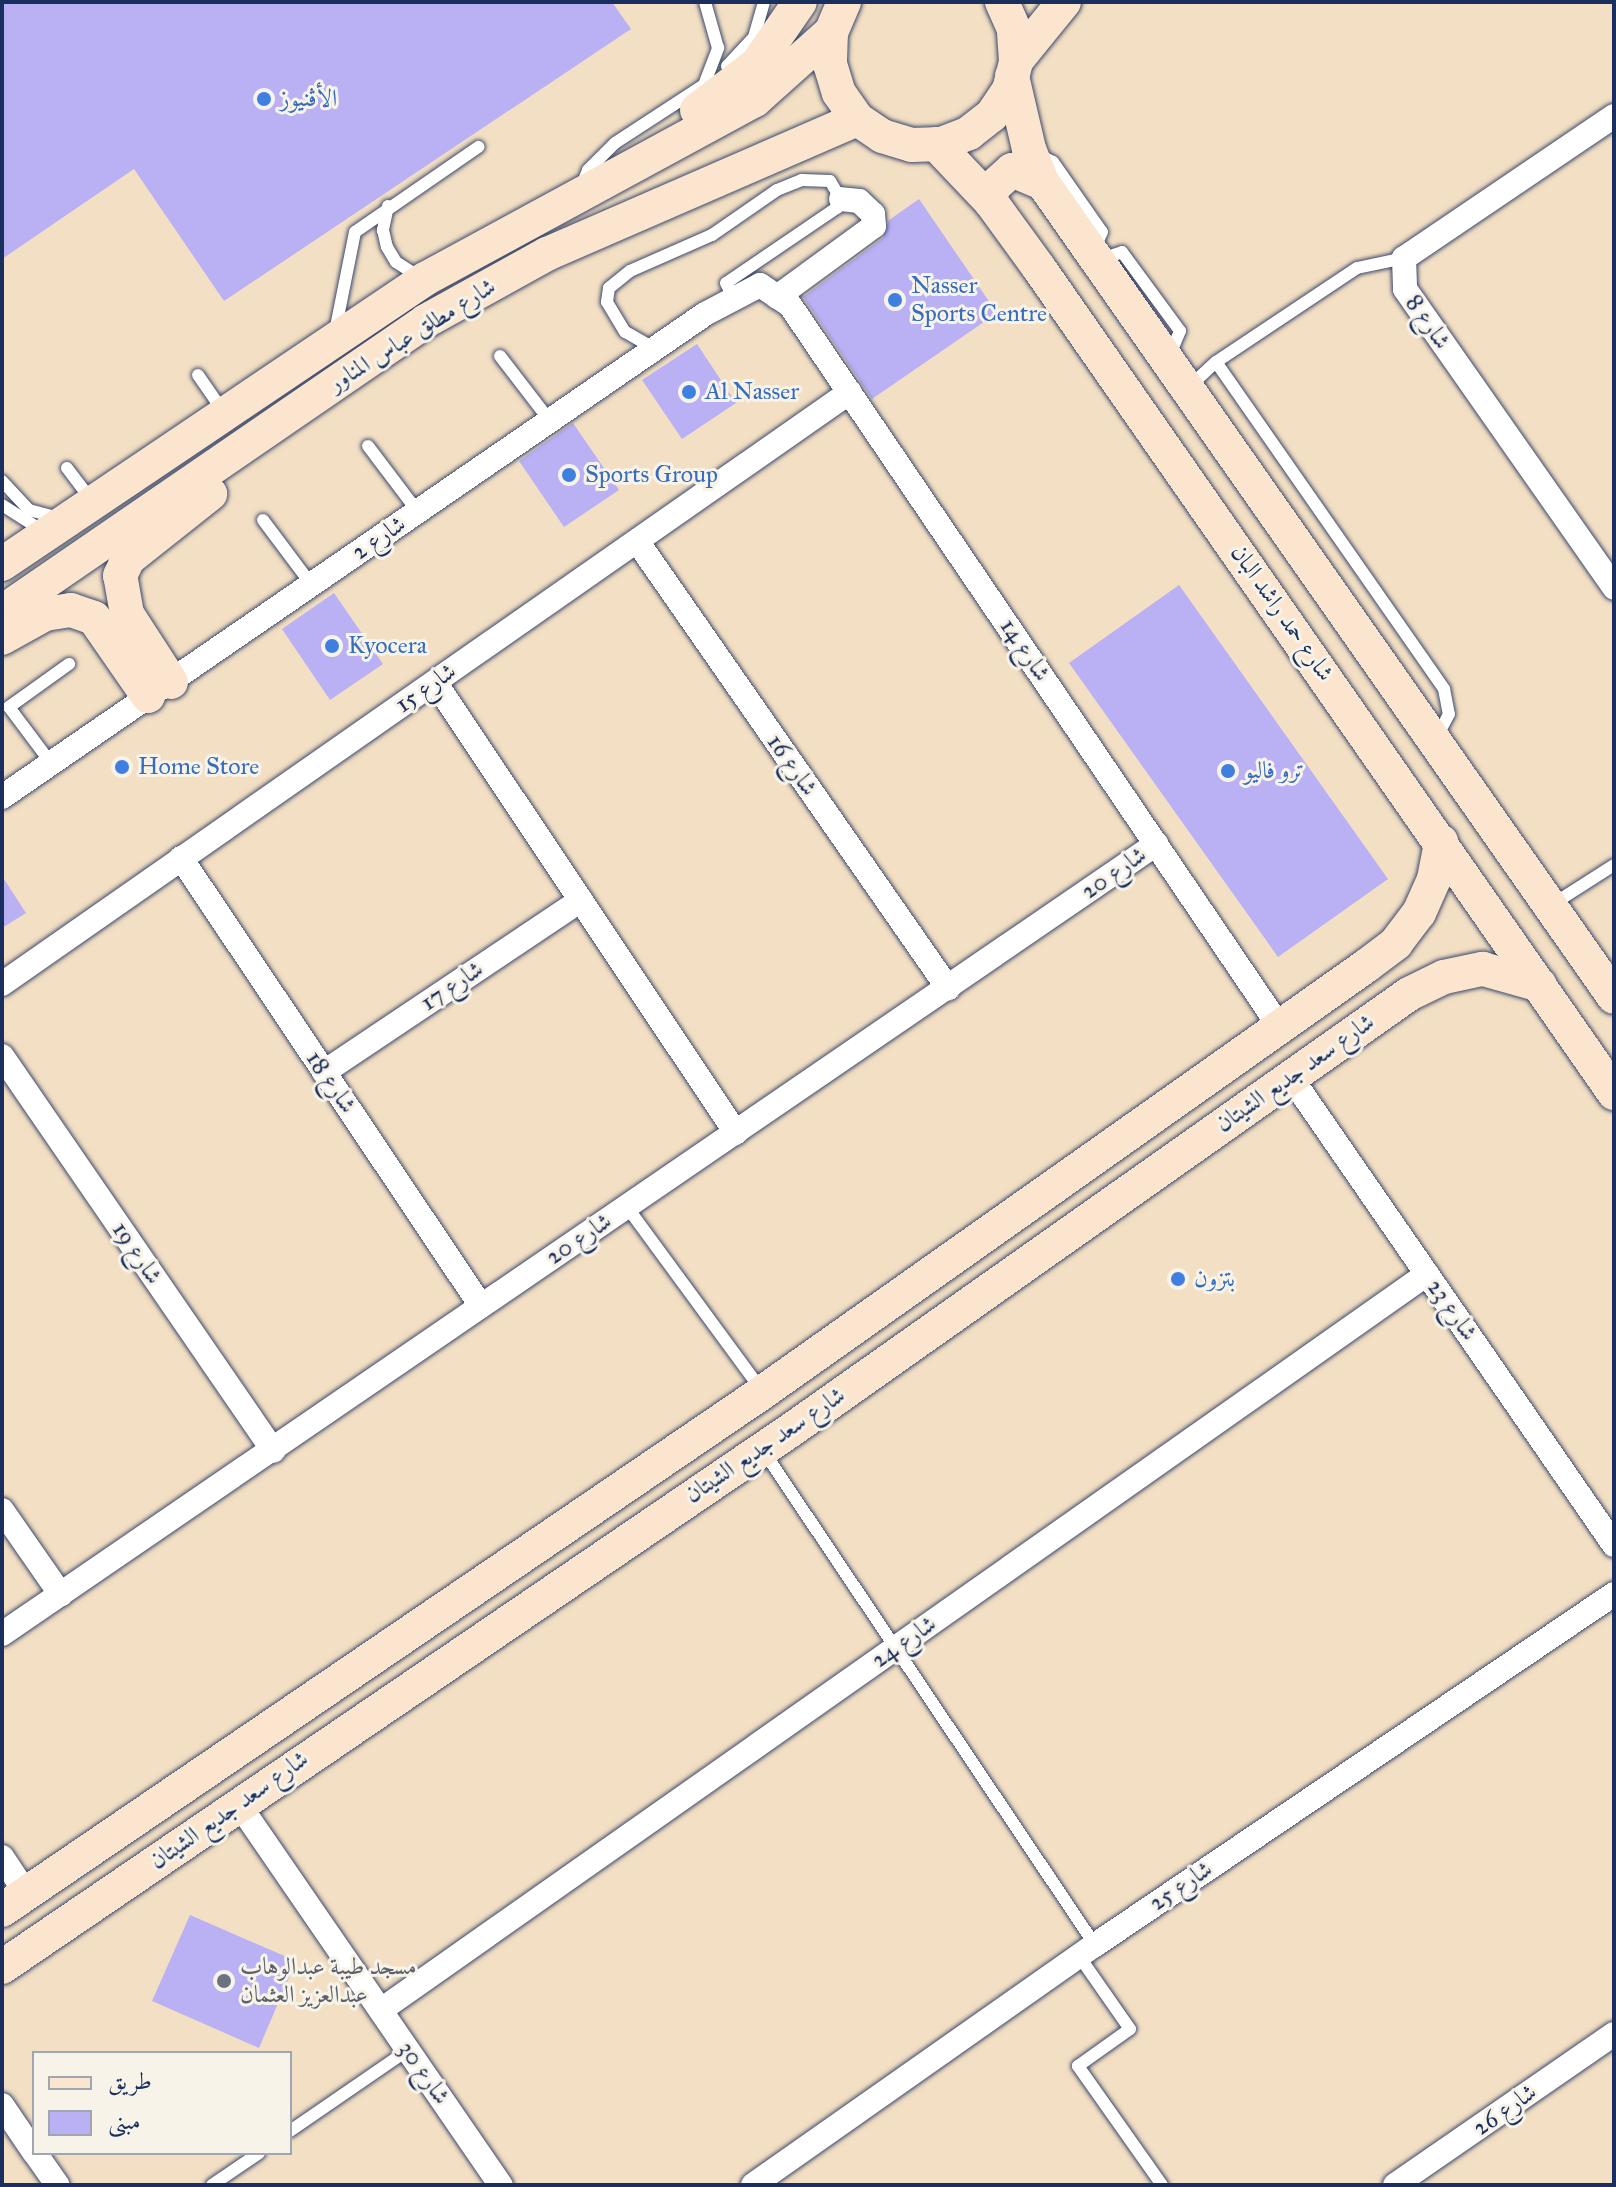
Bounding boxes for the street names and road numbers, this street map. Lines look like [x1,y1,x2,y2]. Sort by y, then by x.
street label: شارع مطلق عباس المناور [323,272,501,398]
street label: شارع 8 [1399,289,1457,355]
street label: شارع 2 [347,510,411,566]
street label: شارع حمد راشد البان [1224,539,1340,687]
street label: شارع 14 [994,613,1056,687]
street label: شارع 15 [390,657,462,719]
street label: شارع 16 [761,729,823,801]
street label: شارع 20 [1076,840,1152,906]
street label: شارع 17 [415,955,489,1017]
street label: شارع سعد جديع الشيتان [1210,1008,1380,1138]
street label: شارع 18 [300,1045,362,1119]
street label: شارع 20 [541,1207,617,1271]
street label: شارع 19 [106,1216,168,1290]
street label: شارع 23 [1421,1274,1483,1346]
street label: شارع سعد جديع الشيتان [679,1381,851,1509]
street label: شارع 24 [866,1610,942,1674]
street label: شارع سعد جديع الشيتان [144,1745,314,1875]
street label: شارع 25 [1144,1855,1218,1917]
street label: شارع 30 [392,2036,456,2110]
street label: شارع 26 [1468,2078,1542,2142]

